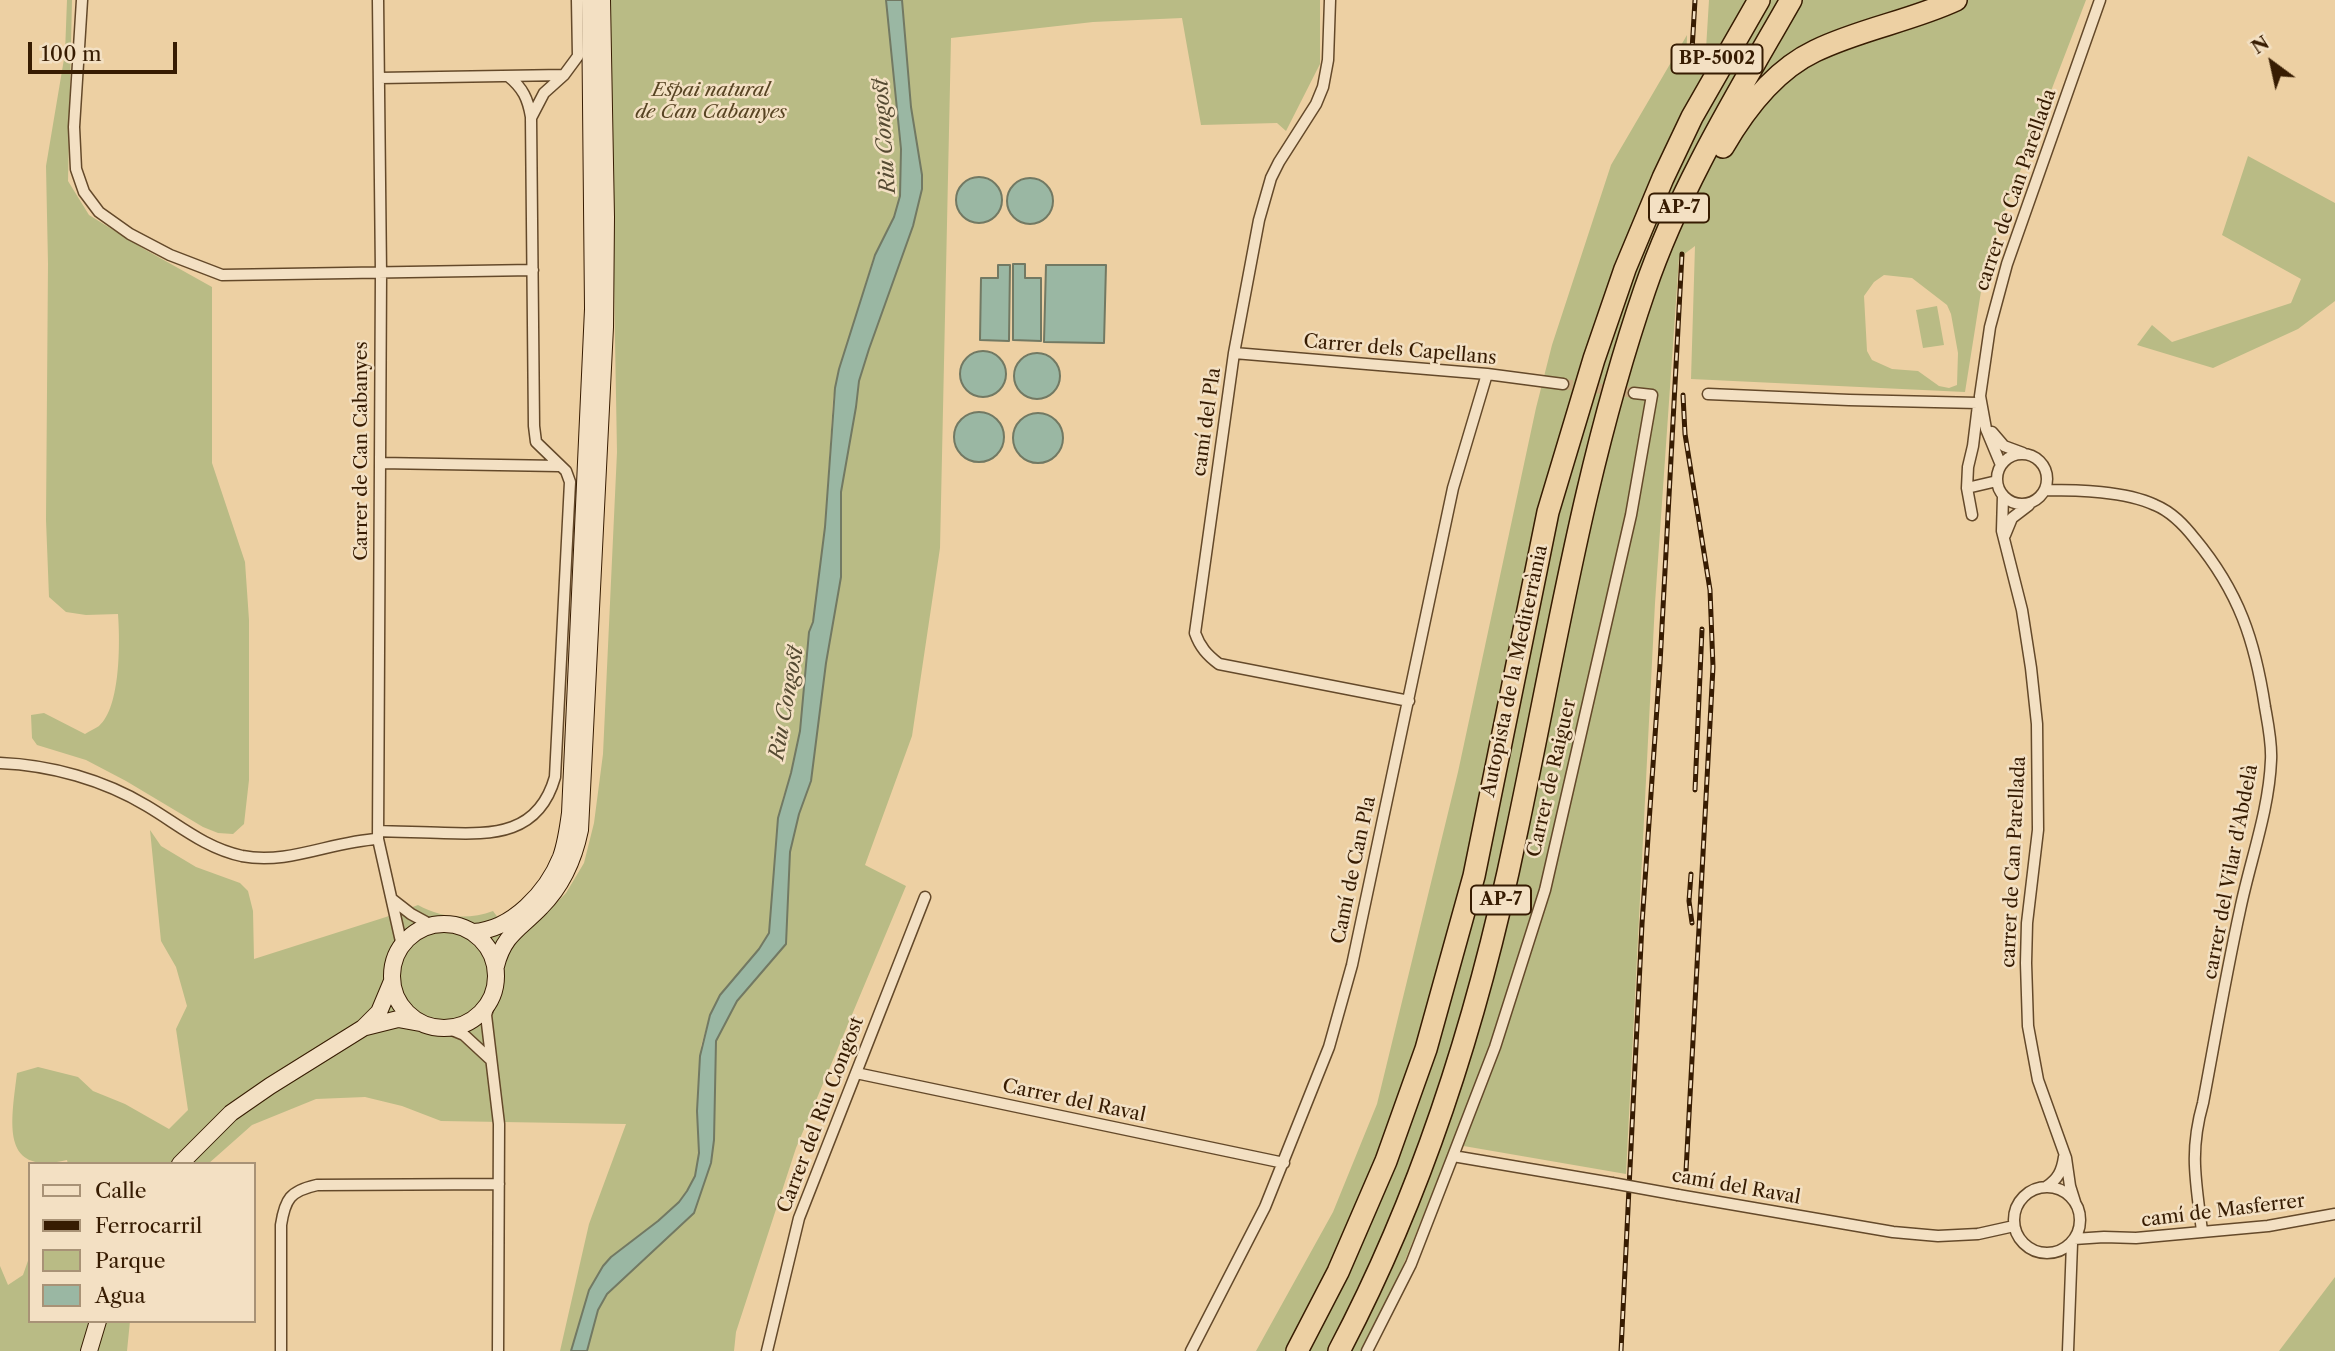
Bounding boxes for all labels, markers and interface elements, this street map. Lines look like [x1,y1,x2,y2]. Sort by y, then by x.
scale bar [32,28,180,72]
north arrow [2237,28,2307,98]
text: N [2247,31,2273,59]
text: 100 m [41,41,102,66]
road number: BP-5002 [1672,44,1762,74]
water label: Riu Congost [868,78,902,194]
park label: Espai natural de Can Cabanyes [635,80,787,124]
street label: carrer de Can Parellada [1971,86,2061,294]
road number: AP-7 [1649,194,1709,223]
street label: Carrer dels Capellans [1302,330,1498,370]
street label: Carrer de Can Cabanyes [351,341,373,561]
street label: camí del Pla [1188,366,1226,478]
street label: Autopista de la Mediterrània [1477,543,1553,799]
water label: Riu Congost [765,644,809,762]
street label: Carrer de Raiguer [1523,697,1581,859]
street label: carrer de Can Parellada [1997,756,2031,968]
street label: carrer del Vilar d'Abdelà [2199,763,2263,981]
street label: Camí de Can Pla [1327,794,1381,946]
road number: AP-7 [1471,886,1531,915]
street label: Carrer del Riu Congost [773,1014,869,1216]
street label: Carrer del Raval [1000,1075,1148,1127]
legend [28,1162,256,1323]
street label: camí del Raval [1670,1164,1802,1210]
text: Calle [95,1178,147,1203]
street label: camí de Masferrer [2140,1190,2306,1232]
text: Ferrocarril [95,1213,202,1238]
text: Parque [95,1248,166,1273]
text: Agua [95,1283,146,1308]

